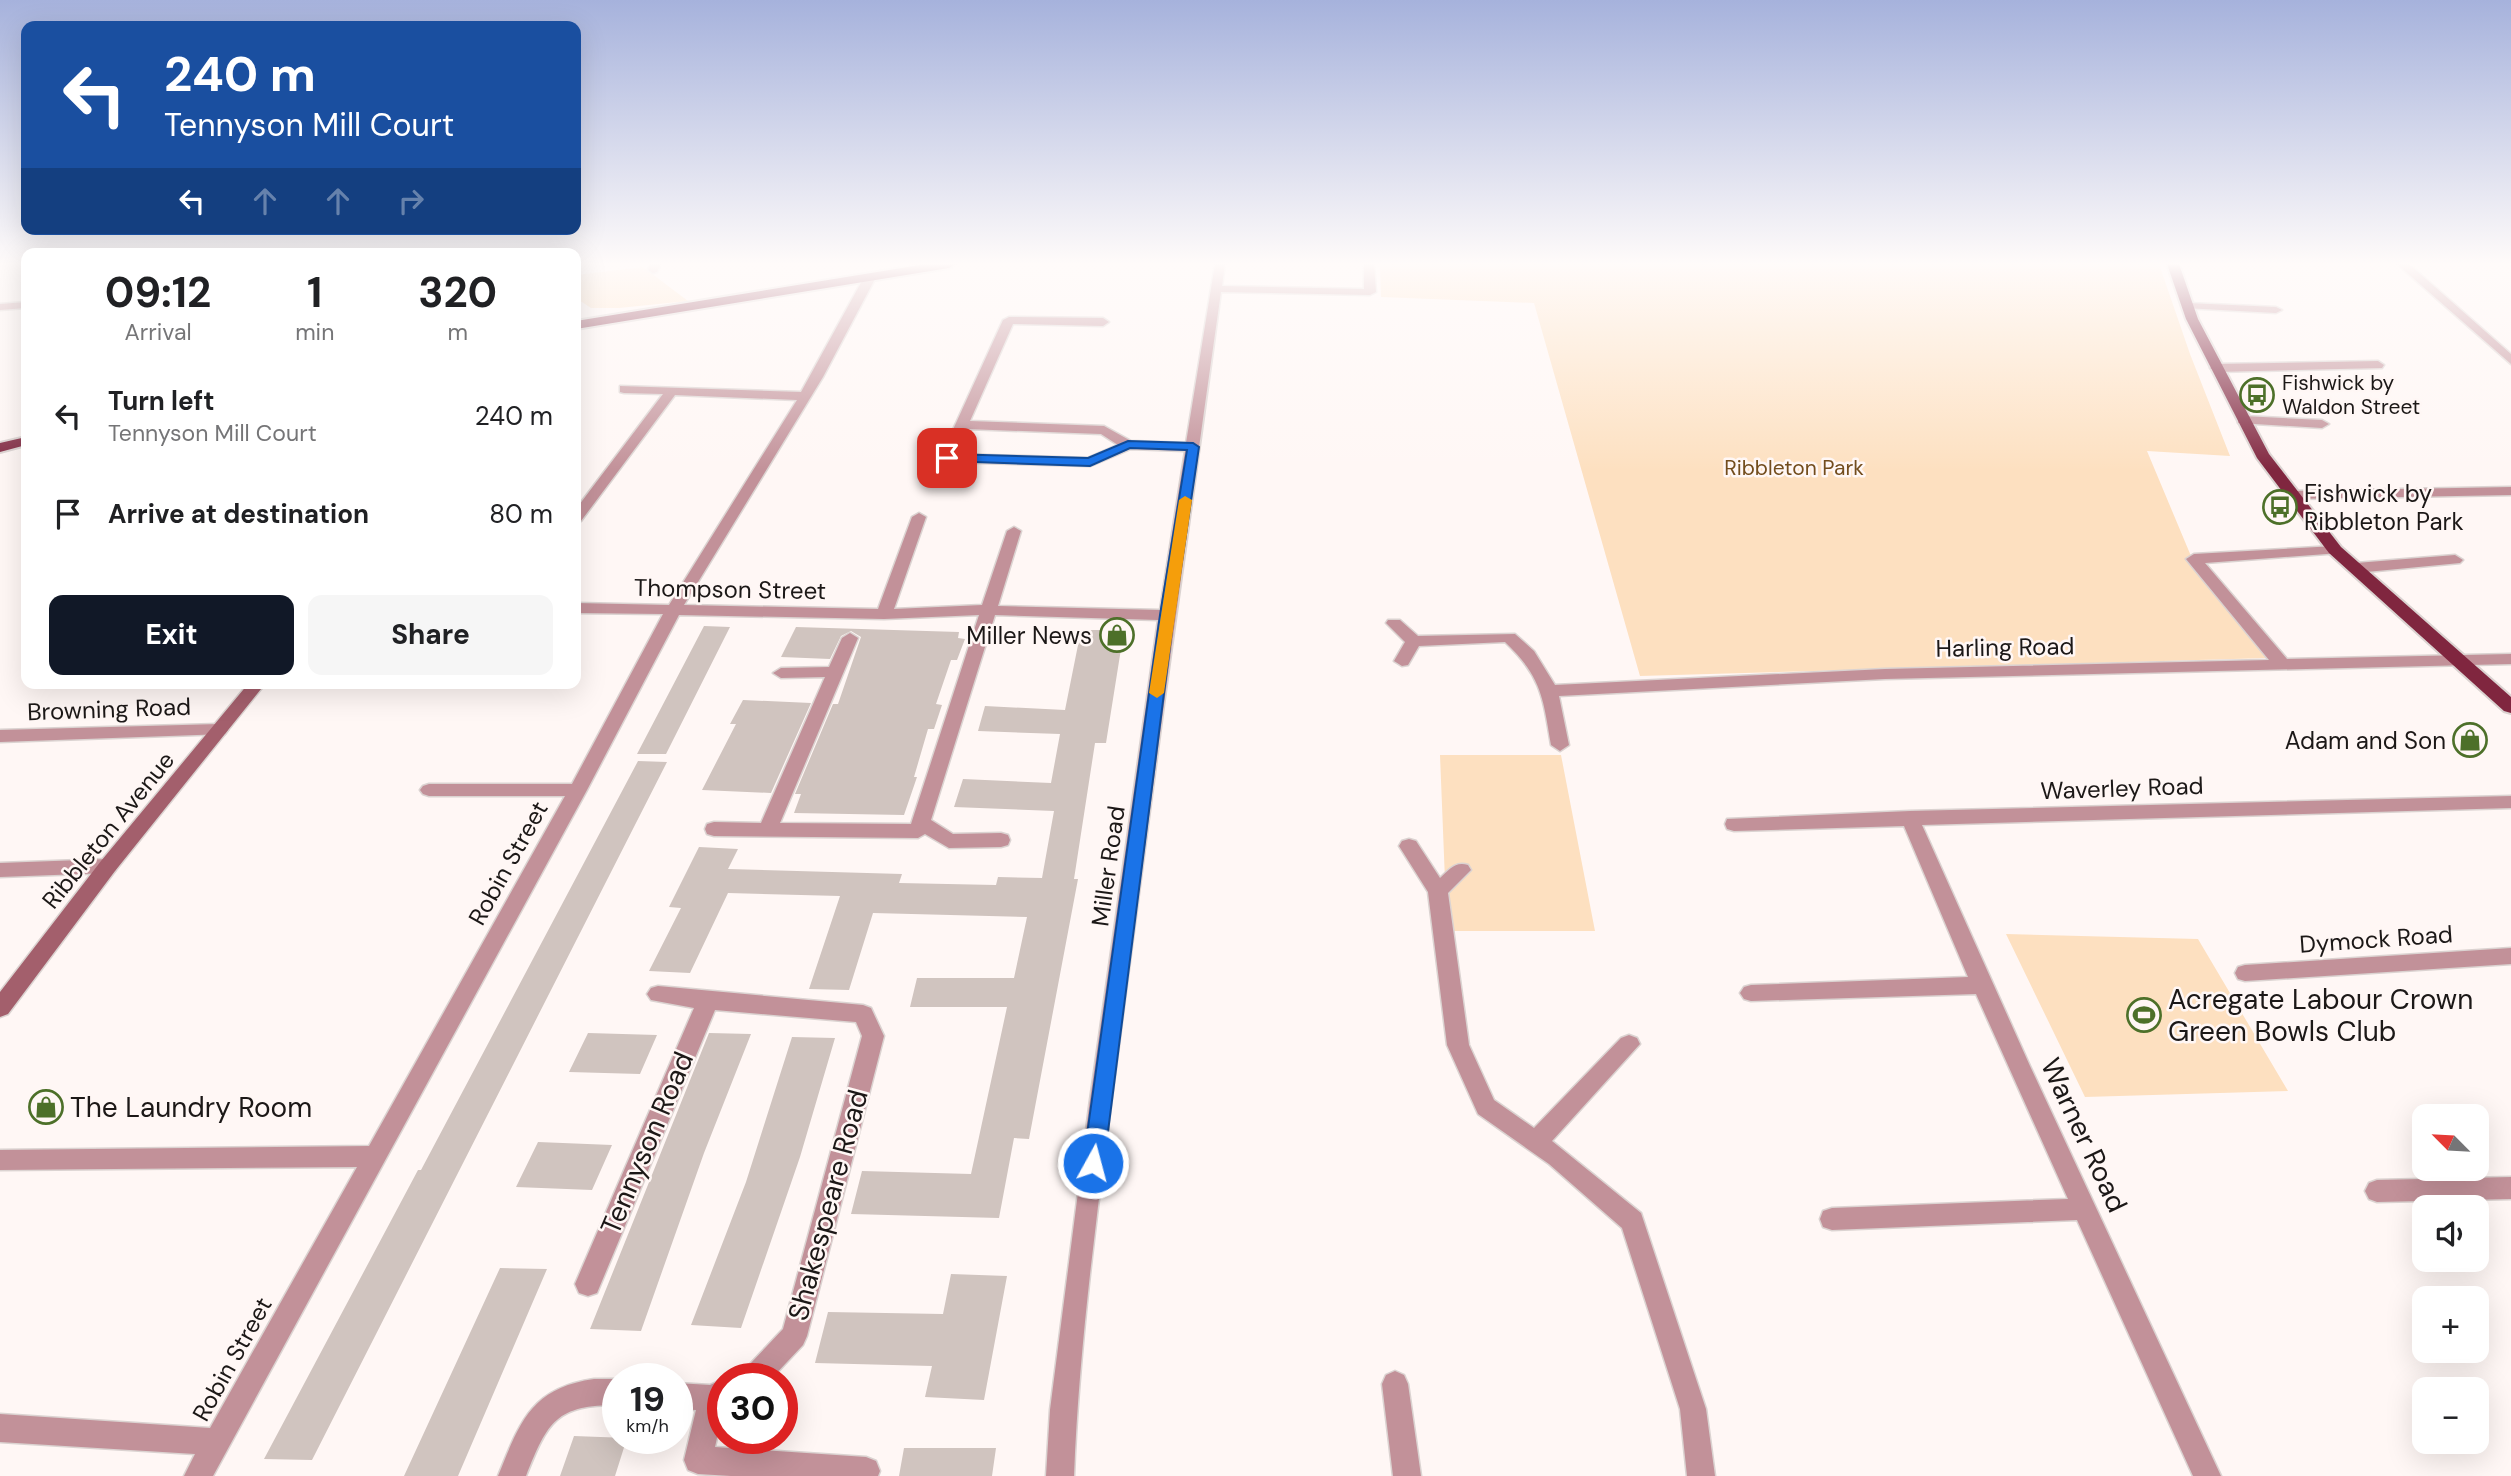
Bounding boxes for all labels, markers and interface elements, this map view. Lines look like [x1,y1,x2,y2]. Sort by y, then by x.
text: 240 m [164,42,316,106]
icon: left [49,49,140,140]
text: Tennyson Mill Court [164,104,454,146]
icon: left [173,182,211,220]
icon: ahead [246,182,284,220]
icon: ahead [319,182,357,220]
icon: right [392,182,430,220]
text: 09:12 [105,265,211,320]
text: 1 [307,265,322,320]
text: 320 [418,265,497,320]
text: Arrival [125,317,192,347]
text: min [295,317,334,347]
text: m [447,317,468,347]
place label: Fishwick by Waldon Street [2282,369,2420,421]
bus stop icon: Fishwick by Waldon Street [2238,376,2276,414]
text: Turn left [108,384,215,418]
icon: left [49,397,87,435]
text: 240 m [475,399,553,433]
text: Tennyson Mill Court [108,418,317,448]
pin [917,428,977,488]
icon: arrive [928,439,966,477]
park label: Ribbleton Park [1724,454,1864,482]
place label: Fishwick by Ribbleton Park [2304,478,2464,537]
bus stop icon: Fishwick by Ribbleton Park [2261,488,2299,526]
icon: arrive [49,495,87,533]
text: Arrive at destination [108,497,369,531]
text: 80 m [489,497,553,531]
street label: Thompson Street [634,572,826,606]
button: Exit [49,595,294,675]
button: Share [308,595,553,675]
shop icon: Miller News [1098,616,1136,654]
place label: Miller News [966,620,1092,651]
street label: Harling Road [1935,630,2075,664]
street label: Browning Road [27,691,191,727]
shop icon: Adam and Son [2451,721,2489,759]
place label: Adam and Son [2285,725,2446,756]
street label: Ribbleton Avenue [35,745,181,915]
street label: Waverley Road [2040,770,2204,806]
street label: Robin Street [461,796,555,930]
street label: Miller Road [1084,804,1132,928]
street label: Dymock Road [2298,918,2454,960]
place label: Acregate Labour Crown Green Bowls Club [2168,981,2473,1050]
sports icon: Acregate Labour Crown Green Bowls Club [2125,996,2163,1034]
street label: Tennyson Road [592,1046,702,1240]
street label: Warner Road [2032,1052,2136,1218]
street label: Shakespeare Road [779,1085,877,1325]
shop icon: The Laundry Room [27,1088,65,1126]
place label: The Laundry Room [70,1089,312,1126]
north arrow [2412,1104,2488,1181]
map controls [2412,1104,2489,1454]
position arrow [1056,1126,1130,1200]
button: sound [2412,1195,2489,1272]
button: + [2412,1286,2489,1363]
street label: Robin Street [185,1292,279,1426]
speed limit sign: 30 [707,1363,798,1454]
text: 19 [630,1376,665,1422]
button: − [2412,1377,2489,1454]
text: km/h [626,1414,669,1438]

